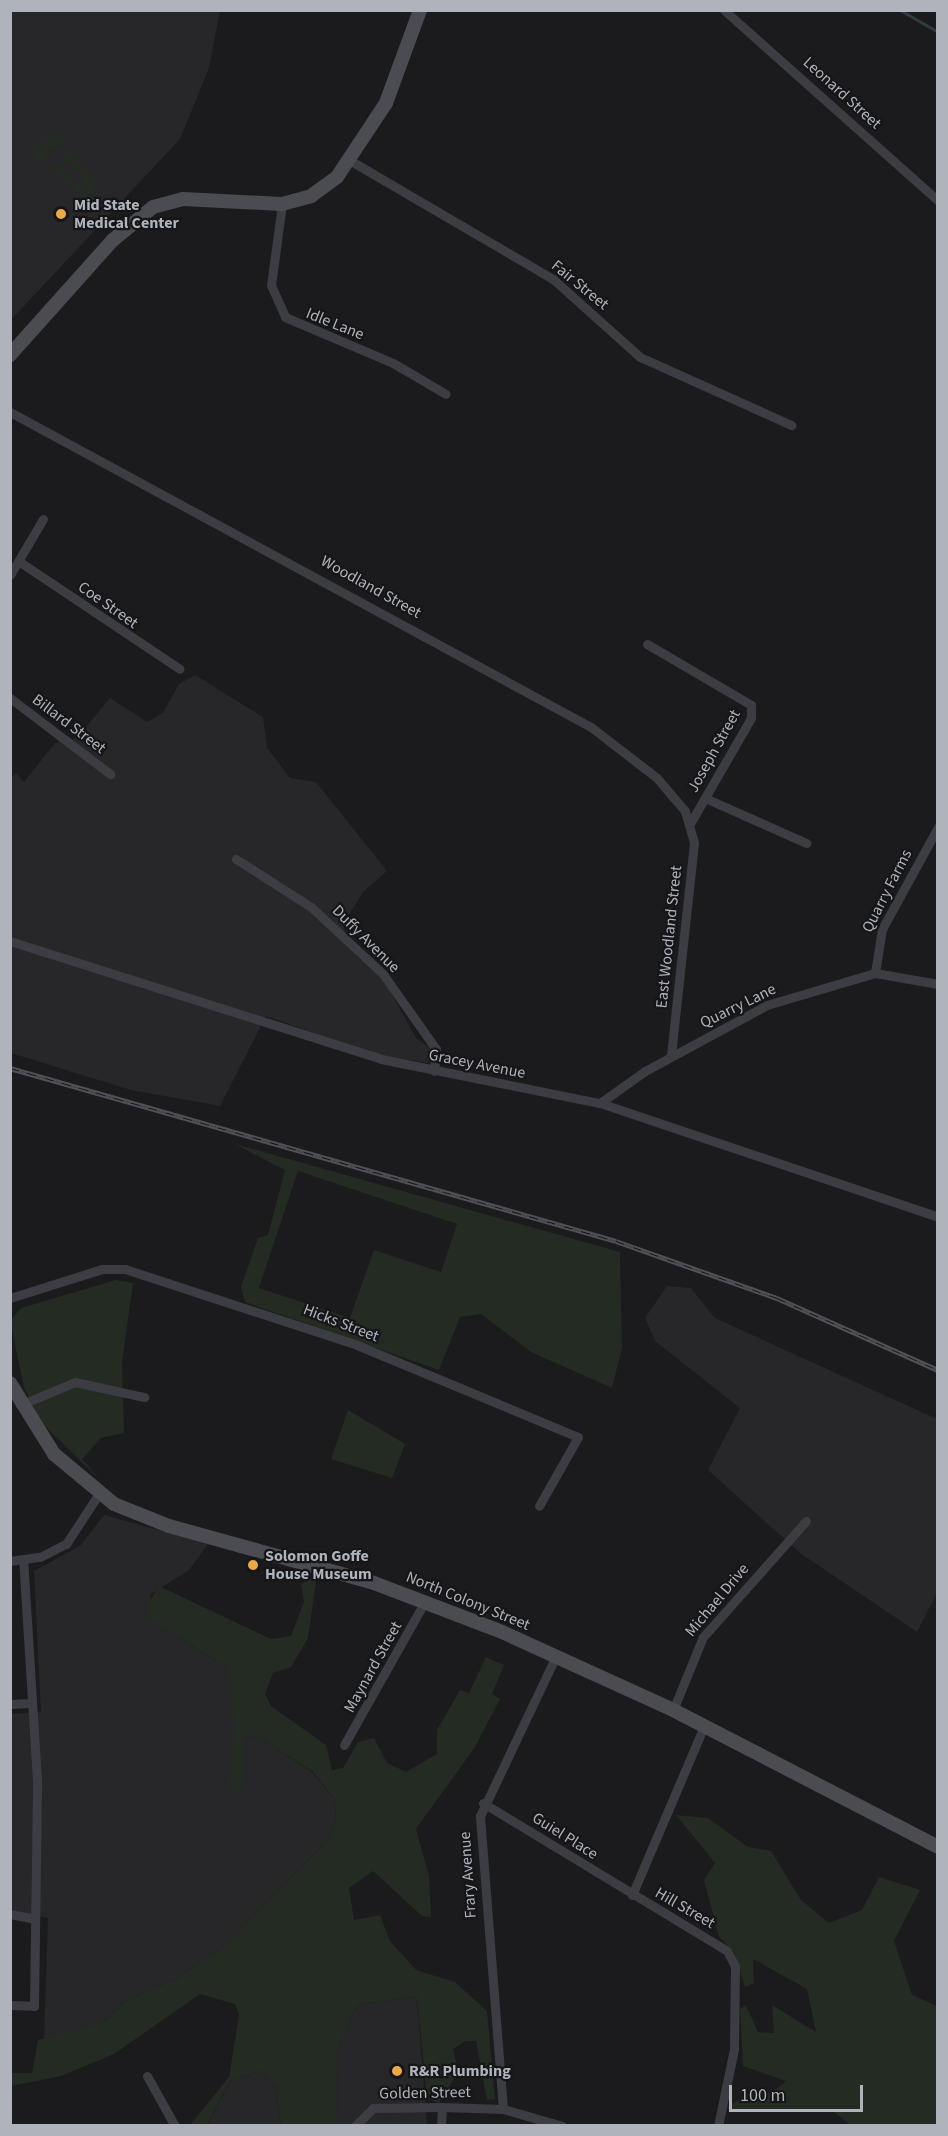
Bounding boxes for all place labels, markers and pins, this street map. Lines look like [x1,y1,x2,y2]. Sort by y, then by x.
place label: Mid State Medical Center [74,195,179,233]
marker: Mid State Medical Center [52,205,70,223]
place label: Solomon Goffe House Museum [265,1546,372,1584]
marker: Solomon Goffe House Museum [246,1558,260,1572]
place label: R&R Plumbing [409,2061,511,2081]
marker: R&R Plumbing [390,2064,404,2078]

